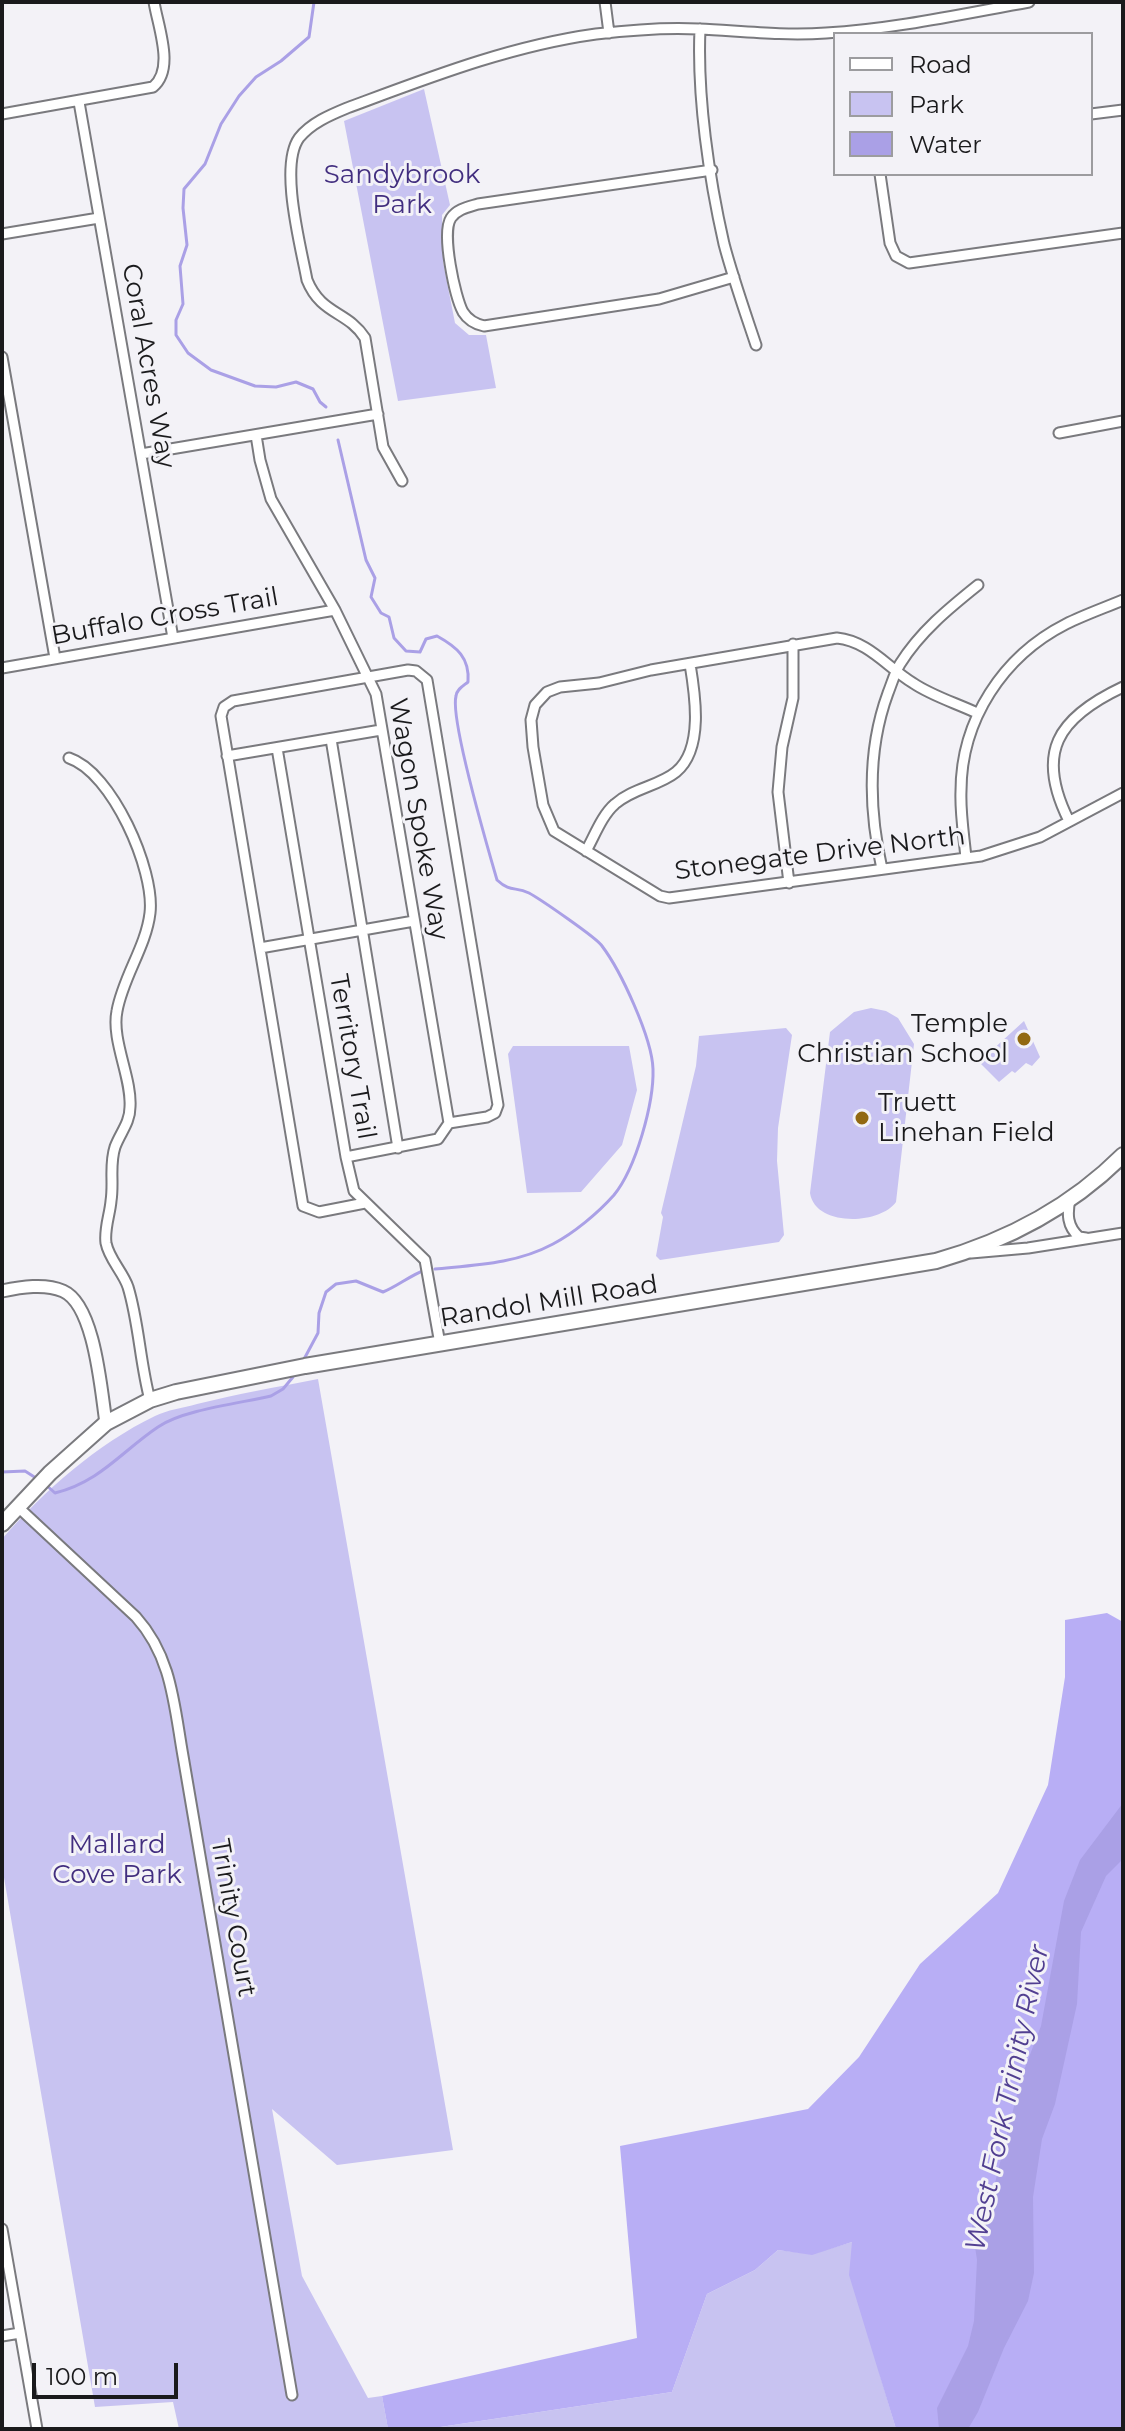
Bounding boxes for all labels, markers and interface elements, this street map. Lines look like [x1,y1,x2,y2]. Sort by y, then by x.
legend [833,32,1093,176]
text: Road [909,50,972,79]
text: Park [909,90,964,119]
text: Water [909,130,982,159]
park label: Sandybrook Park [324,159,480,220]
street label: Coral Acres Way [115,261,181,471]
street label: Buffalo Cross Trail [49,582,281,652]
street label: Wagon Spoke Way [381,696,455,942]
street label: Stonegate Drive North [673,821,967,887]
street label: Territory Trail [322,972,382,1142]
place label: Temple Christian School [797,1008,1008,1070]
marker: Temple Christian School [1015,1030,1033,1048]
place label: Truett Linehan Field [878,1087,1055,1148]
marker: Truett Linehan Field [853,1109,871,1127]
street label: Randol Mill Road [438,1269,660,1335]
park label: Mallard Cove Park [52,1829,182,1890]
street label: Trinity Court [204,1837,262,1999]
water label: West Fork Trinity River [959,1942,1057,2254]
scale bar [36,2347,182,2397]
text: 100 m [46,2362,118,2391]

